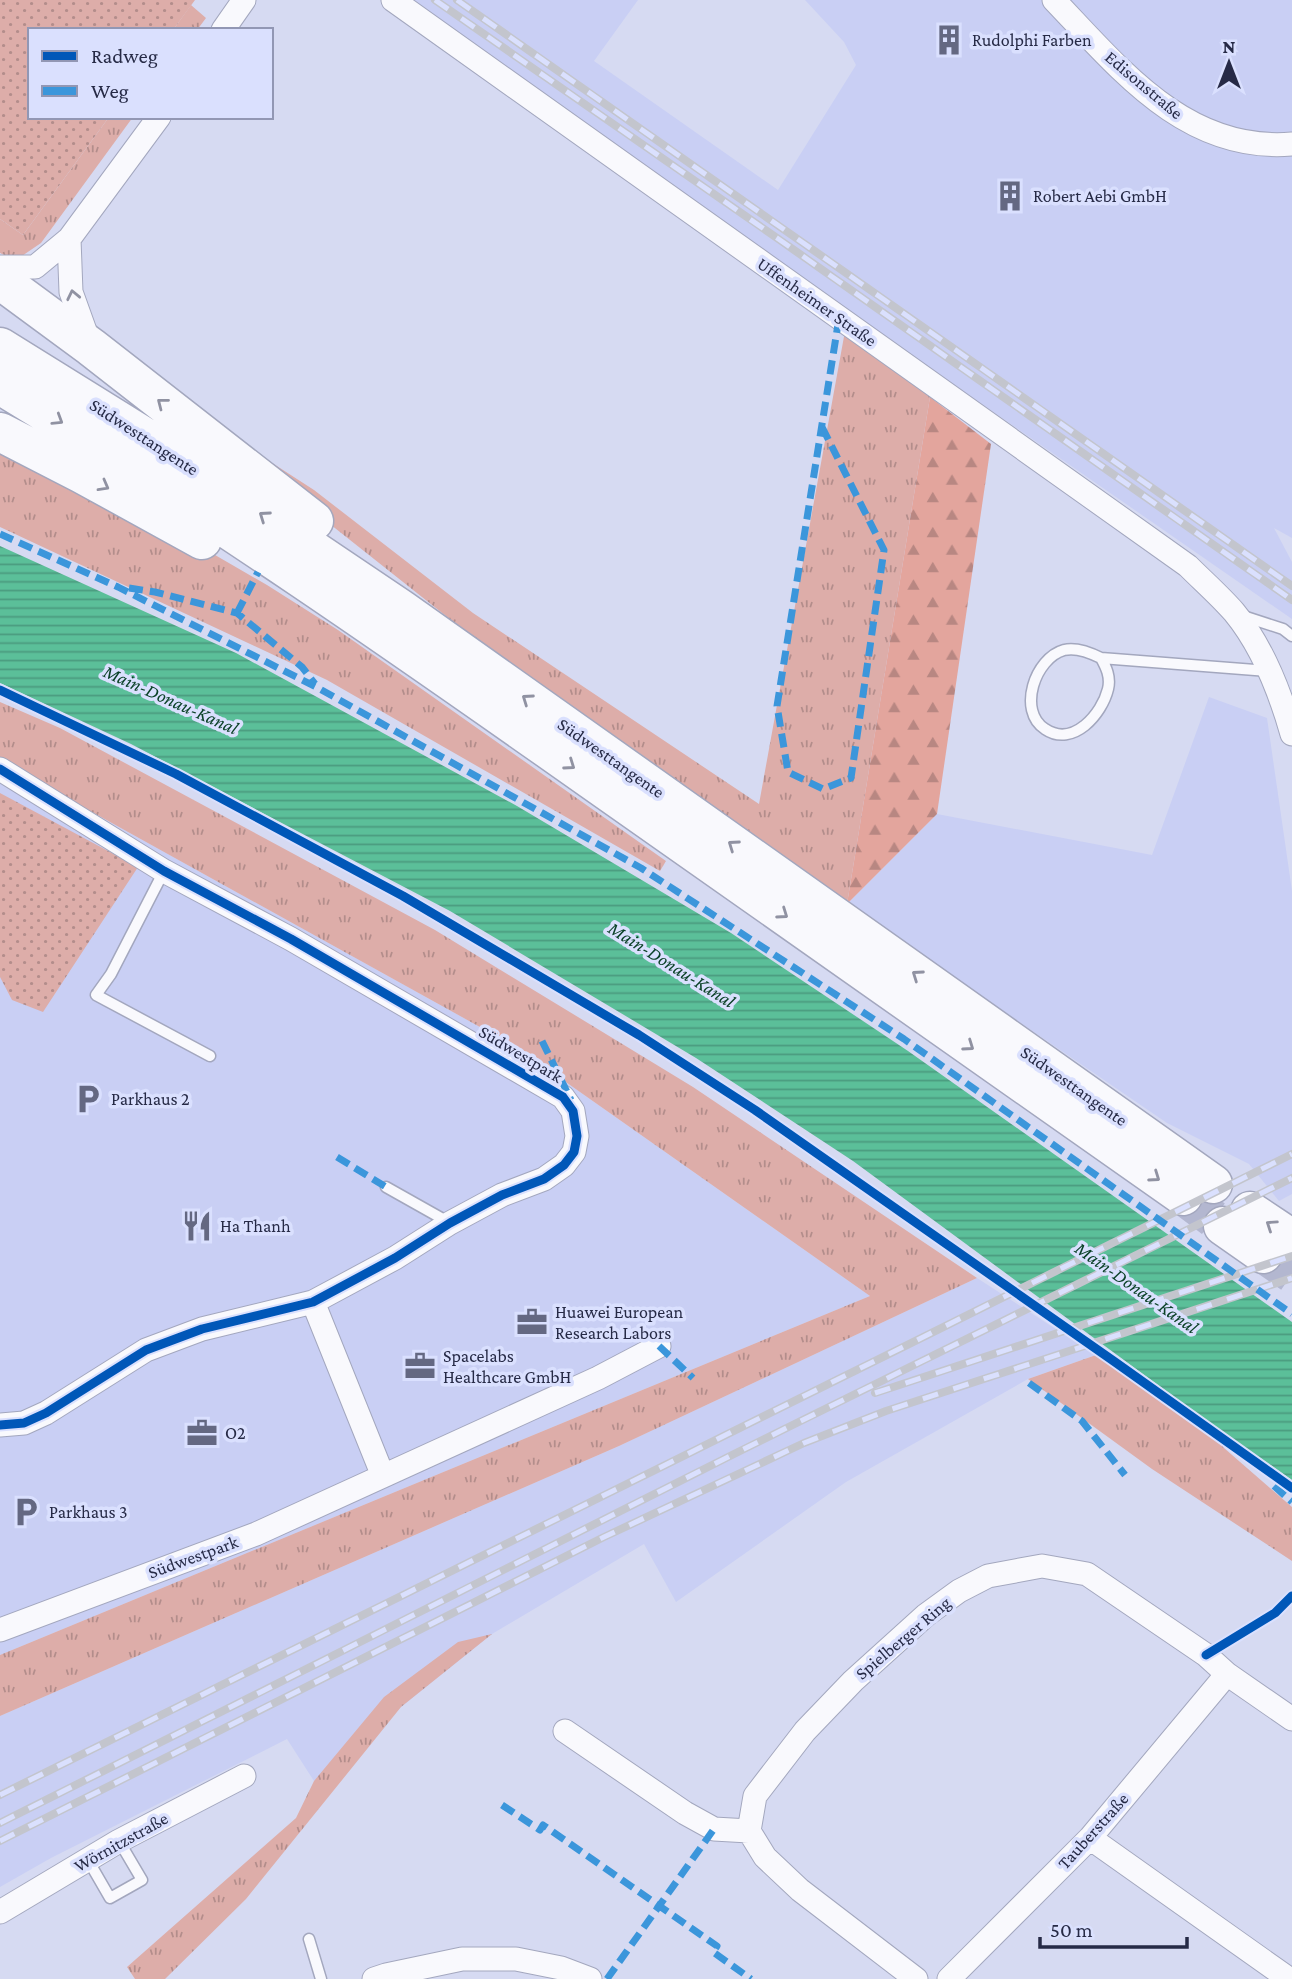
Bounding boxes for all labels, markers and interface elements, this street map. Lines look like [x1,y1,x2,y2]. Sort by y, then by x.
building icon: Rudolphi Farben [932,23,966,57]
legend [28,28,273,119]
north arrow [1194,28,1264,98]
place label: Rudolphi Farben [972,30,1092,50]
text: N [1223,36,1236,57]
text: Radweg [91,44,158,68]
street label: Edisonstraße [1101,47,1187,123]
text: Weg [91,79,129,103]
building icon: Robert Aebi GmbH [993,179,1027,213]
place label: Robert Aebi GmbH [1033,186,1167,206]
street label: Uffenheimer Straße [754,253,881,351]
one-way arrow [67,289,81,301]
street label: Südwesttangente [86,395,202,480]
one-way arrow [157,398,170,411]
one-way arrow [51,412,64,425]
one-way arrow [97,478,109,491]
one-way arrow [259,512,272,524]
water label: Main-Donau-Kanal [99,660,242,739]
one-way arrow [522,695,535,707]
street label: Südwesttangente [554,714,668,802]
one-way arrow [562,757,575,769]
one-way arrow [728,840,741,853]
one-way arrow [775,906,788,919]
water label: Main-Donau-Kanal [604,917,739,1012]
one-way arrow [912,971,925,983]
street label: Südwestpark [476,1021,567,1087]
one-way arrow [961,1038,974,1050]
street label: Südwesttangente [1017,1042,1131,1130]
parking icon: Parkhaus 2 [71,1082,105,1116]
place label: Parkhaus 2 [111,1089,190,1109]
one-way arrow [1147,1169,1160,1181]
restaurant icon: Ha Thanh [180,1209,214,1243]
place label: Ha Thanh [220,1216,291,1236]
one-way arrow [1266,1221,1279,1233]
water label: Main-Donau-Kanal [1071,1237,1202,1338]
place label: Huawei European Research Labors [555,1302,683,1343]
office icon: Huawei European Research Labors [515,1305,549,1339]
place label: Spacelabs Healthcare GmbH [443,1346,572,1387]
office icon: Spacelabs Healthcare GmbH [403,1349,437,1383]
office icon: O2 [185,1416,219,1450]
place label: O2 [225,1423,245,1443]
parking icon: Parkhaus 3 [9,1495,43,1529]
place label: Parkhaus 3 [49,1502,128,1522]
street label: Südwestpark [145,1531,241,1582]
street label: Spielberger Ring [851,1592,955,1684]
street label: Tauberstraße [1054,1789,1133,1873]
street label: Wörnitzstraße [71,1808,172,1876]
scale bar [1040,1906,1187,1950]
text: 50 m [1050,1918,1093,1942]

